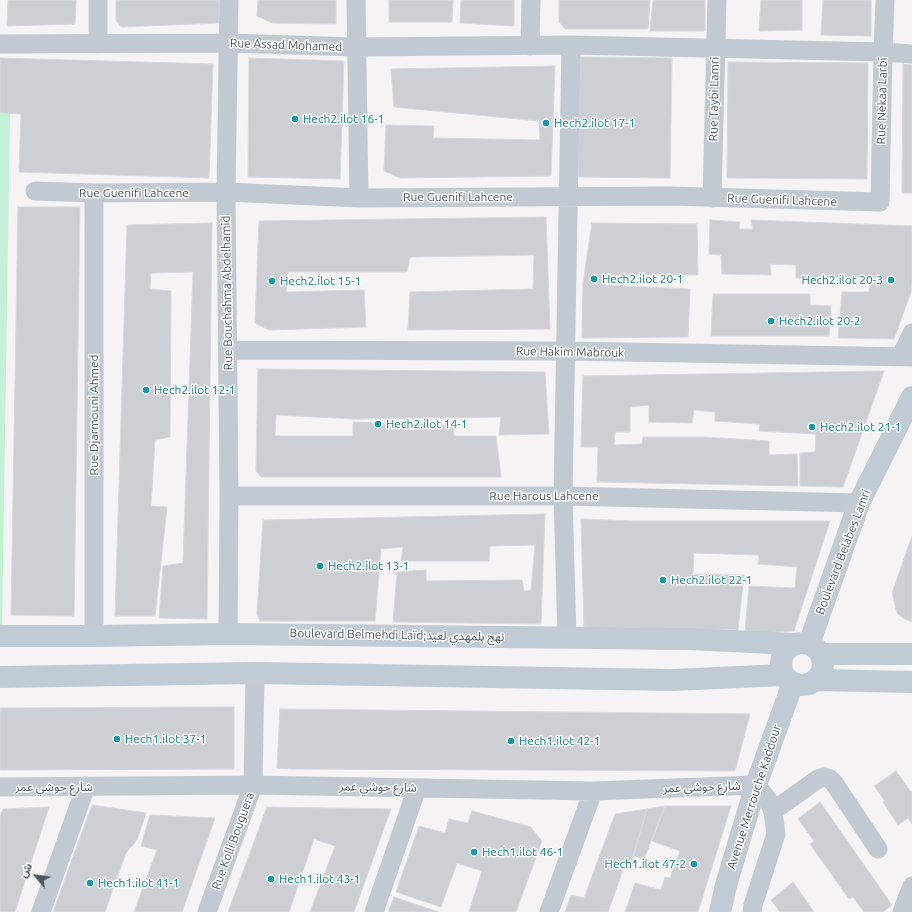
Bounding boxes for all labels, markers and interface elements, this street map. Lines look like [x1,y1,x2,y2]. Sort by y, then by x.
street label: Rue Assad Mohamed [230,36,342,54]
street label: Rue Taybi Lamri [706,57,722,141]
street label: Rue Nekaa Larbi [874,57,890,145]
place label: Hech2.ilot 16-1 [303,112,384,126]
marker: Hech2.ilot 16-1 [290,114,300,124]
place label: Hech2.ilot 17-1 [554,116,635,130]
marker: Hech2.ilot 17-1 [541,118,551,128]
street label: Rue Guenifi Lahcene [79,186,189,200]
street label: Rue Guenifi Lahcene [403,190,513,204]
street label: Rue Guenifi Lahcene [727,191,837,209]
street label: Rue Bouchahma Abdelhamid [218,215,236,371]
place label: Hech2.ilot 20-1 [602,272,683,286]
place label: Hech2.ilot 20-3 [802,273,883,287]
place label: Hech2.ilot 15-1 [280,274,361,288]
marker: Hech2.ilot 20-1 [589,274,599,284]
marker: Hech2.ilot 20-3 [886,275,896,285]
marker: Hech2.ilot 15-1 [267,276,277,286]
place label: Hech2.ilot 20-2 [779,314,860,328]
marker: Hech2.ilot 20-2 [766,316,776,326]
street label: Rue Hakim Mabrouk [516,344,624,360]
street label: Rue Djarmouni Ahmed [87,354,101,476]
place label: Hech2.ilot 12-1 [154,383,235,397]
marker: Hech2.ilot 12-1 [141,385,151,395]
place label: Hech2.ilot 14-1 [386,417,467,431]
marker: Hech2.ilot 14-1 [373,419,383,429]
place label: Hech2.ilot 21-1 [820,420,901,434]
marker: Hech2.ilot 21-1 [807,422,817,432]
street label: Boulevard Belabes Lamri [812,487,874,617]
street label: Rue Harous Lahcene [489,489,599,503]
place label: Hech2.ilot 13-1 [328,559,409,573]
marker: Hech2.ilot 13-1 [315,561,325,571]
place label: Hech2.ilot 22-1 [671,573,752,587]
marker: Hech2.ilot 22-1 [658,575,668,585]
street label: Boulevard Belmehdi Laïd;نهج بلمهدي لعيد [289,626,505,644]
street label: Avenue Merrouche Kaddour [724,723,784,871]
place label: Hech1.ilot 37-1 [125,732,206,746]
marker: Hech1.ilot 37-1 [112,734,122,744]
place label: Hech1.ilot 42-1 [519,734,600,748]
marker: Hech1.ilot 42-1 [506,736,516,746]
street label: شارع حوشي عمر [663,778,741,796]
street label: شارع حوشي عمر [339,779,417,795]
street label: شارع حوشي عمر [15,780,93,794]
street label: Rue Kolli Bouguera [209,790,257,892]
place label: Hech1.ilot 46-1 [482,845,563,859]
marker: Hech1.ilot 46-1 [469,847,479,857]
north arrow [16,856,56,896]
place label: Hech1.ilot 47-2 [605,857,686,871]
marker: Hech1.ilot 47-2 [689,859,699,869]
text: ش [17,861,34,880]
place label: Hech1.ilot 43-1 [279,872,360,886]
marker: Hech1.ilot 43-1 [266,874,276,884]
place label: Hech1.ilot 41-1 [98,876,179,890]
marker: Hech1.ilot 41-1 [85,878,95,888]

